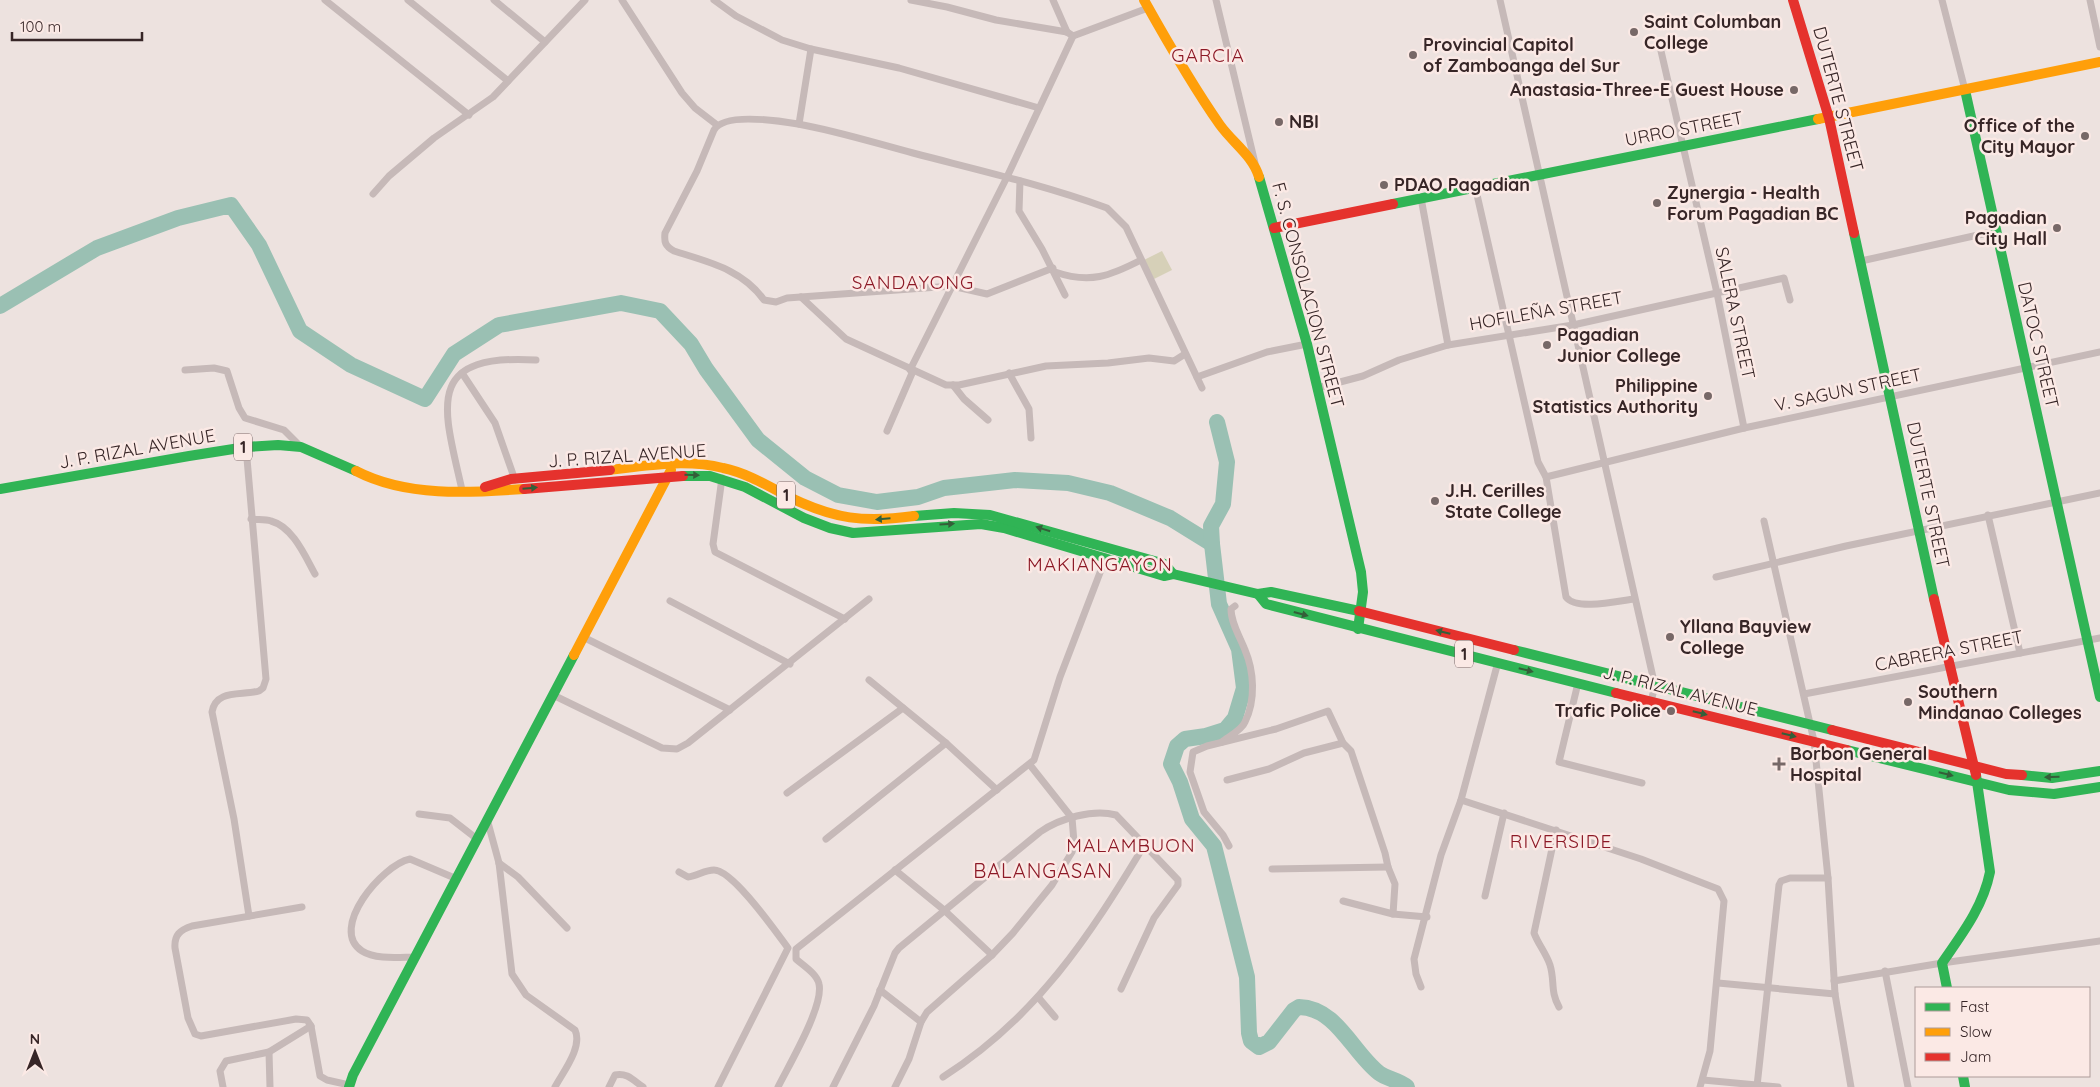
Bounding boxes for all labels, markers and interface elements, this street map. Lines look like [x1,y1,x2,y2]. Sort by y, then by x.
scale bar [12,10,142,42]
place label: Saint Columban College [1644,10,1781,54]
text: 100 m [20,17,61,36]
street label: DUTERTE STREET [1808,24,1869,174]
marker: Saint Columban College [1628,26,1640,38]
place label: Provincial Capitol of Zamboanga del Sur [1423,33,1620,77]
district label: GARCIA [1171,43,1245,67]
marker: Provincial Capitol of Zamboanga del Sur [1407,49,1419,61]
place label: Anastasia-Three-E Guest House [1510,78,1784,101]
marker: Anastasia-Three-E Guest House [1788,84,1800,96]
street label: URRO STREET [1623,106,1745,151]
place label: NBI [1289,110,1319,133]
place label: Office of the City Mayor [1964,114,2075,158]
marker: NBI [1273,116,1285,128]
marker: Office of the City Mayor [2079,130,2091,142]
place label: PDAO Pagadian [1394,173,1530,196]
street label: F. S. CONSOLACION STREET [1267,179,1350,410]
marker: PDAO Pagadian [1378,179,1390,191]
place label: Zynergia - Health Forum Pagadian BC [1667,181,1839,225]
marker: Zynergia - Health Forum Pagadian BC [1651,197,1663,209]
place label: Pagadian City Hall [1965,206,2047,250]
marker: Pagadian City Hall [2051,222,2063,234]
street label: SALERA STREET [1710,245,1761,381]
district label: SANDAYONG [852,270,974,294]
street label: DATOC STREET [2013,279,2064,410]
street label: HOFILEÑA STREET [1467,286,1624,335]
place label: Pagadian Junior College [1557,323,1681,367]
marker: Pagadian Junior College [1541,339,1553,351]
street label: V. SAGUN STREET [1772,363,1924,416]
place label: Philippine Statistics Authority [1533,374,1698,418]
marker: Philippine Statistics Authority [1702,390,1714,402]
street label: DUTERTE STREET [1902,420,1955,570]
street label: J. P. RIZAL AVENUE [57,423,217,474]
road number: 1 [234,434,252,461]
street label: J. P. RIZAL AVENUE [547,439,707,472]
one-way arrow [684,471,700,479]
place label: J.H. Cerilles State College [1445,479,1562,523]
road number: 1 [777,482,795,508]
one-way arrow [522,484,538,492]
marker: J.H. Cerilles State College [1429,495,1441,507]
one-way arrow [875,515,891,523]
one-way arrow [939,520,955,528]
one-way arrow [1036,524,1051,532]
district label: MAKIANGAYON [1027,552,1173,576]
one-way arrow [1293,610,1308,618]
place label: Yllana Bayview College [1680,615,1811,659]
street label: CABRERA STREET [1873,625,2025,676]
one-way arrow [1436,628,1451,636]
marker: Yllana Bayview College [1664,631,1676,643]
road number: 1 [1455,641,1473,668]
street label: J. P. RIZAL AVENUE [1601,660,1760,721]
one-way arrow [1519,666,1534,674]
place label: Southern Mindanao Colleges [1918,680,2082,724]
marker: Southern Mindanao Colleges [1902,696,1914,708]
place label: Trafic Police [1554,699,1661,722]
marker: Trafic Police [1665,705,1677,717]
one-way arrow [1692,709,1707,717]
one-way arrow [1781,731,1796,739]
place label: Borbon General Hospital [1790,742,1927,786]
marker: Borbon General Hospital [1772,757,1786,771]
one-way arrow [1939,770,1954,778]
one-way arrow [2043,774,2059,782]
district label: RIVERSIDE [1510,829,1612,853]
district label: MALAMBUON [1066,833,1196,857]
district label: BALANGASAN [973,858,1113,883]
legend [1915,987,2090,1077]
text: Fast [1960,997,1989,1016]
text: Slow [1960,1022,1992,1041]
north arrow [10,1027,60,1077]
text: N [30,1030,40,1048]
text: Jam [1960,1047,1991,1066]

